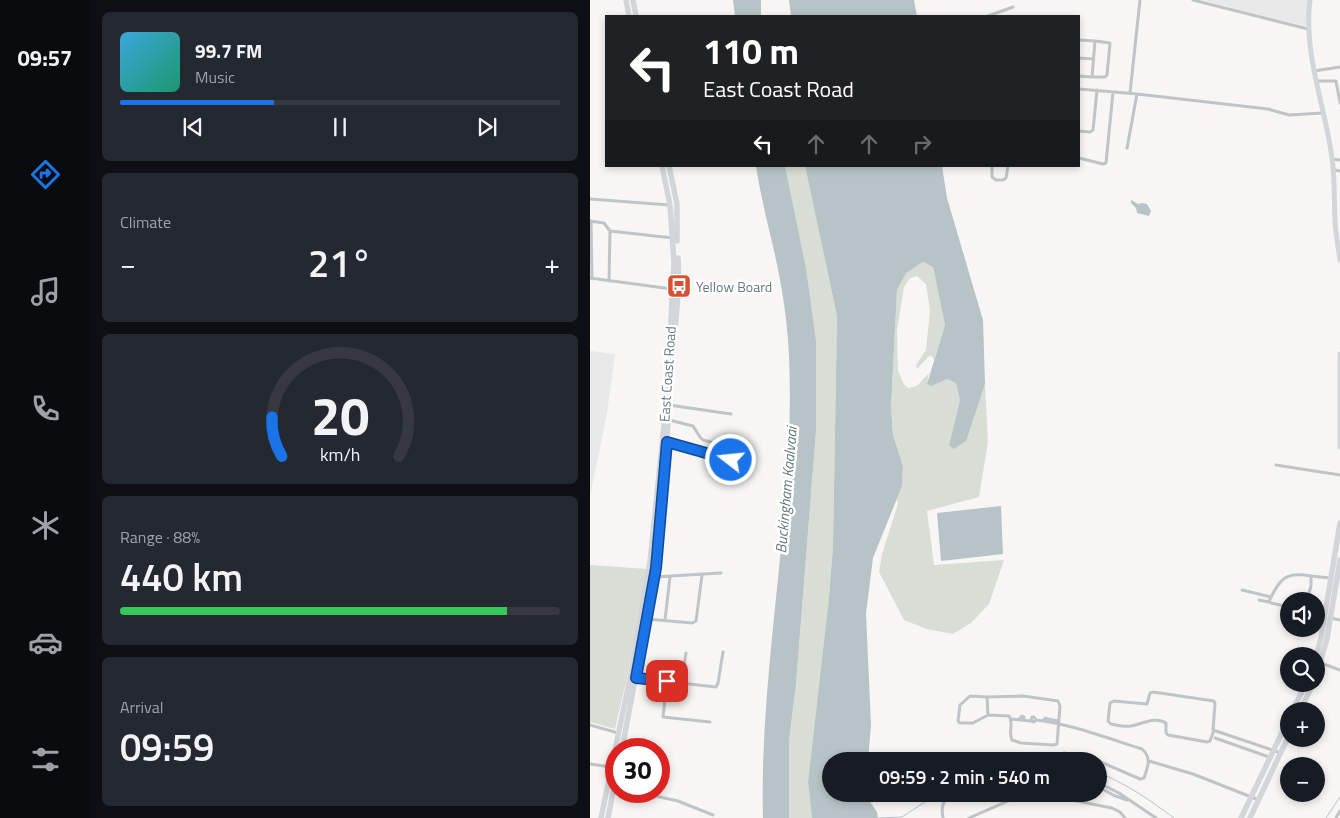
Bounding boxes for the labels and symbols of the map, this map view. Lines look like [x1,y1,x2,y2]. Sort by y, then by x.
bus stop icon: Yellow Board [666,273,692,299]
place label: Yellow Board [696,276,772,297]
street label: East Coast Road [653,325,681,423]
water label: Buckingham Kaalvaai [769,424,803,554]
position arrow [704,433,756,485]
pin [646,660,688,702]
speed limit sign: 30 [605,738,670,803]

